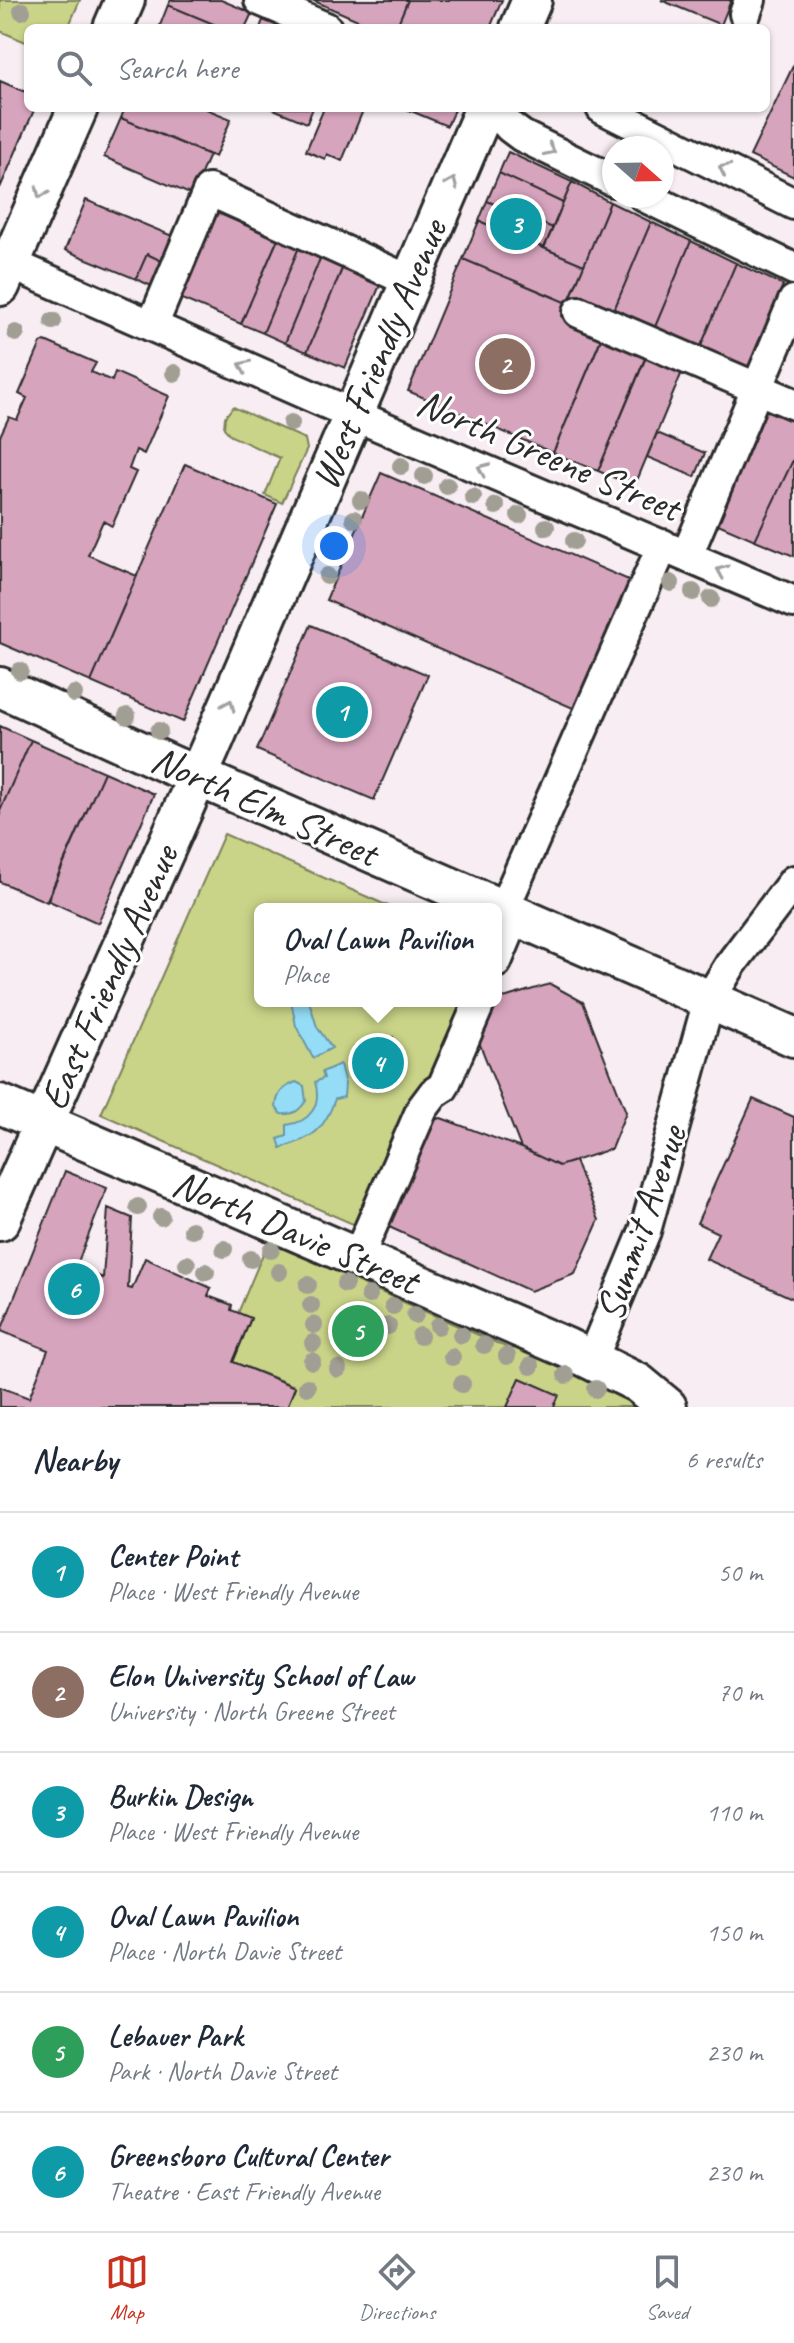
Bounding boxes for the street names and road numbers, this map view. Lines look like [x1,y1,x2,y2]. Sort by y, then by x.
street label: West Friendly Avenue [300,209,459,497]
street label: North Greene Street [410,377,691,534]
street label: North Elm Street [144,734,389,879]
street label: East Friendly Avenue [28,835,191,1117]
street label: Summit Avenue [584,1117,699,1327]
street label: North Davie Street [165,1158,429,1308]

